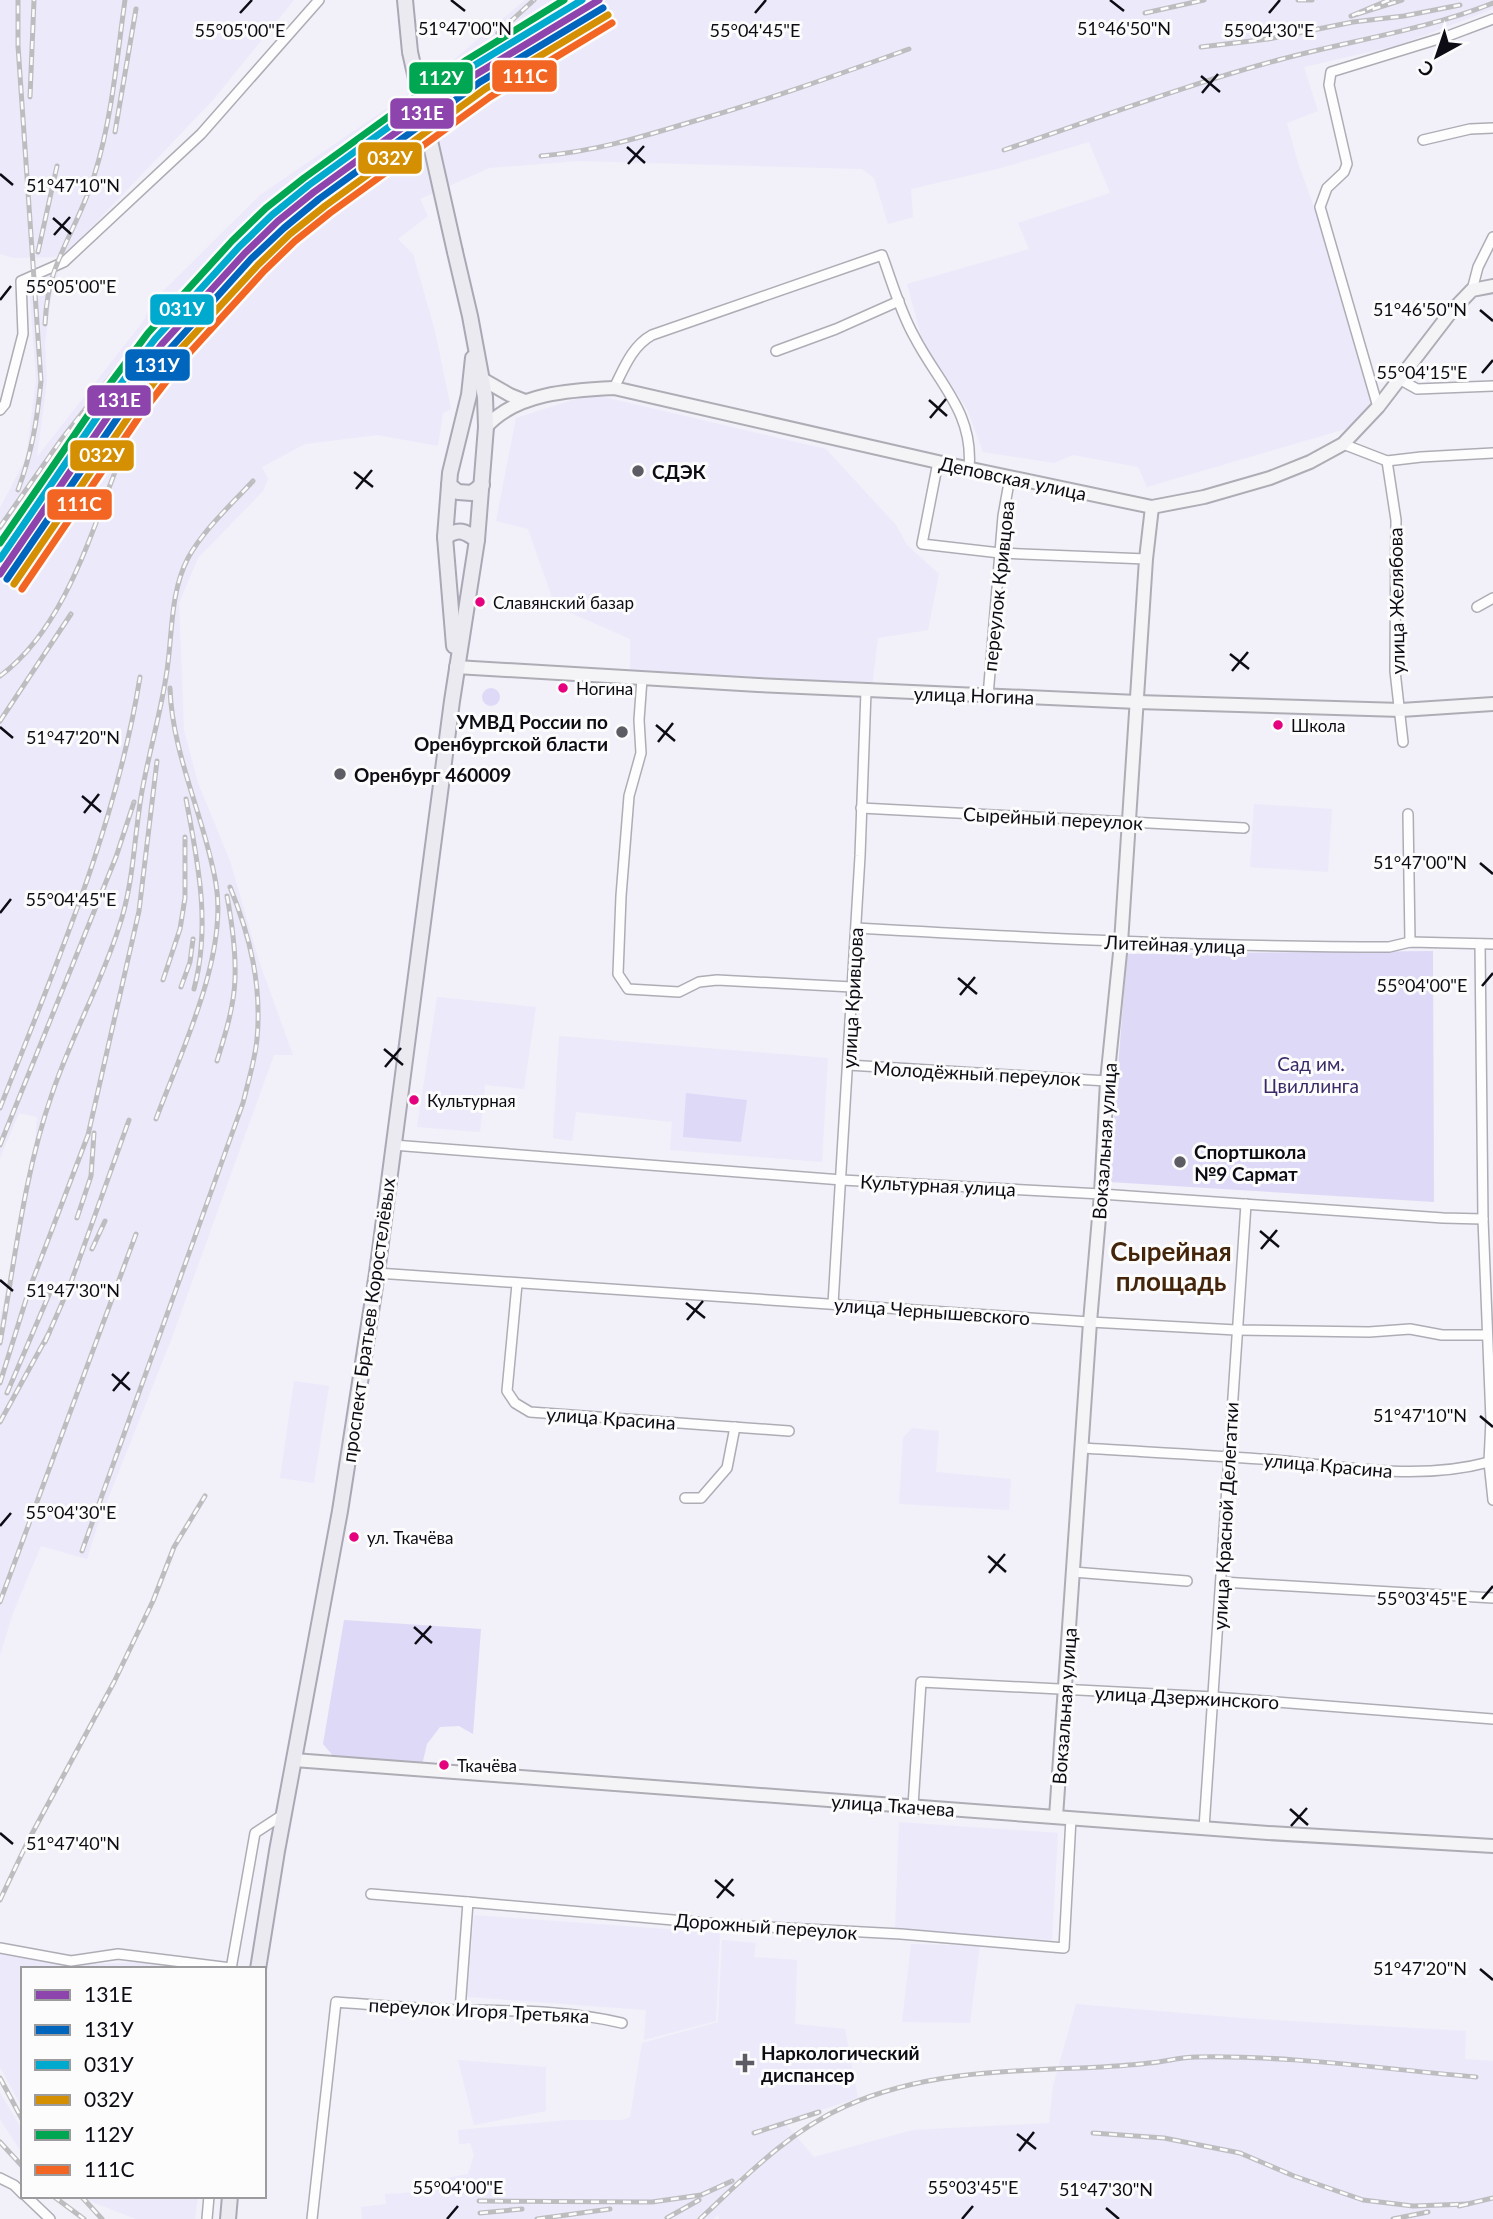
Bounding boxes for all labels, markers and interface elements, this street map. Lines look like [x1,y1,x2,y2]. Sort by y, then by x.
text: 51°47'00"N [418,17,512,39]
text: 51°46'50"N [1077,17,1171,39]
text: 55°05'00"E [195,19,285,41]
text: 55°04'45"E [710,19,800,41]
text: 55°04'30"E [1224,19,1314,41]
north arrow [1402,21,1472,91]
text: С [1413,56,1438,82]
line badge: 111С [491,59,558,93]
line badge: 112У [408,61,474,95]
text: 111С [502,64,548,87]
text: 112У [418,66,464,89]
line badge: 131Е [389,97,455,130]
text: 131Е [400,101,444,124]
line badge: 032У [357,141,423,175]
text: 032У [367,146,413,169]
text: 51°47'10"N [26,174,120,196]
text: 55°05'00"E [26,275,116,297]
line badge: 031У [149,293,215,326]
text: 031У [159,297,205,320]
text: 51°46'50"N [1373,298,1467,320]
line badge: 131У [124,348,191,382]
text: 131У [134,353,180,376]
text: 55°04'15"E [1377,361,1467,383]
line badge: 131Е [86,384,152,417]
text: 131Е [97,388,141,411]
line badge: 032У [69,439,135,472]
text: 032У [79,443,125,466]
street label: Деповская улица [937,451,1089,505]
place label: СДЭК [652,460,707,483]
marker: СДЭК [630,463,646,479]
line badge: 111С [46,488,113,521]
text: 111С [56,492,102,515]
street label: переулок Кривцова [978,500,1018,672]
street label: улица Желябова [1383,527,1409,675]
place label: Славянский базар [493,592,634,613]
marker: Славянский базар [473,595,487,609]
place label: Ногина [576,678,633,699]
marker: Ногина [556,681,570,695]
street label: улица Ногина [913,681,1035,709]
place label: УМВД России по Оренбургской бласти [414,710,608,755]
place label: Школа [1291,715,1345,736]
marker: Школа [1271,718,1285,732]
marker: УМВД России по Оренбургской бласти [614,724,630,740]
text: 51°47'20"N [26,726,120,748]
place label: Оренбург 460009 [354,763,511,786]
marker: Оренбург 460009 [332,766,348,782]
street label: Сырейный переулок [963,802,1144,834]
text: 51°47'00"N [1373,851,1467,873]
text: 55°04'45"E [26,888,116,910]
street label: улица Кривцова [837,927,867,1069]
street label: Литейная улица [1103,930,1246,958]
text: 55°04'00"E [1377,974,1467,996]
park label: Сад им. Цвиллинга [1263,1052,1359,1097]
street label: Молодёжный переулок [873,1056,1082,1090]
street label: Вокзальная улица [1087,1062,1121,1220]
place label: Культурная [427,1090,516,1111]
marker: Культурная [407,1093,421,1107]
place label: Спортшкола №9 Сармат [1194,1140,1306,1185]
marker: Спортшкола №9 Сармат [1172,1154,1188,1170]
street label: Культурная улица [860,1169,1016,1201]
street label: проспект Братьев Коростелёвых [337,1176,399,1464]
district label: Сырейная площадь [1110,1235,1232,1297]
text: 51°47'30"N [26,1279,120,1301]
street label: улица Чернышевского [833,1293,1031,1329]
street label: улица Красной Делегатки [1208,1401,1242,1631]
street label: улица Красина [546,1402,676,1434]
text: 51°47'10"N [1373,1404,1467,1426]
street label: улица Красина [1262,1448,1394,1482]
text: 55°04'30"E [26,1501,116,1523]
place label: ул. Ткачёва [367,1527,453,1548]
marker: ул. Ткачёва [347,1530,361,1544]
text: 55°03'45"E [1377,1587,1467,1609]
street label: Вокзальная улица [1047,1627,1081,1785]
street label: улица Дзержинского [1094,1681,1280,1713]
place label: Ткачёва [457,1755,517,1776]
marker: Ткачёва [437,1758,451,1772]
street label: улица Ткачева [830,1789,956,1821]
text: 51°47'40"N [26,1832,120,1854]
street label: Дорожный переулок [674,1908,858,1944]
text: 51°47'20"N [1373,1957,1467,1979]
legend [21,1967,266,2198]
text: 131Е [84,1981,133,2006]
street label: переулок Игоря Третьяка [368,1993,590,2027]
text: 131У [84,2016,135,2041]
place label: Наркологический диспансер [761,2041,920,2086]
text: 031У [84,2051,135,2076]
marker: Наркологический диспансер [735,2053,755,2073]
text: 032У [84,2086,135,2111]
text: 112У [84,2121,135,2146]
text: 111С [84,2156,135,2181]
text: 55°04'00"E [413,2176,503,2198]
text: 55°03'45"E [928,2176,1018,2198]
text: 51°47'30"N [1059,2178,1153,2200]

